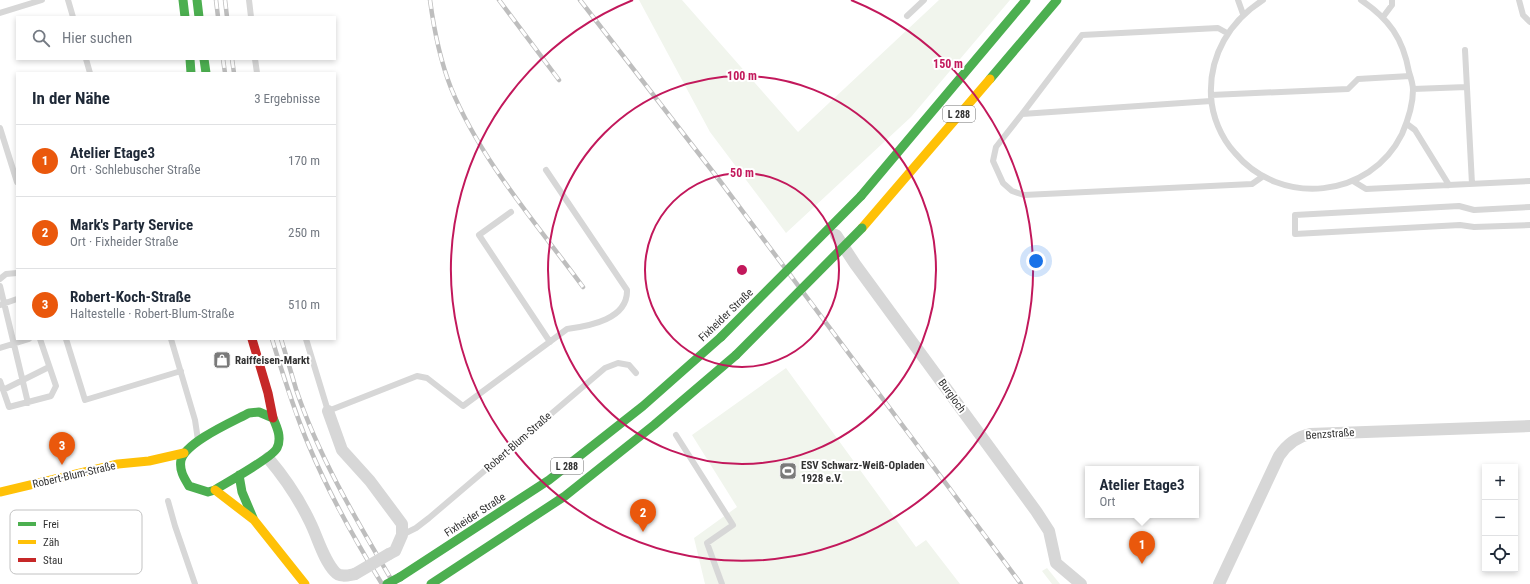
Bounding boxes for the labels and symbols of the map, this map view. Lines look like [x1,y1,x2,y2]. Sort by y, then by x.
text: 150 m [933,57,963,71]
text: 100 m [727,69,757,83]
road number: L 288 [943,106,975,122]
text: 50 m [730,166,754,180]
your location [1026,251,1046,271]
centre of rings [735,263,749,277]
street label: Fixheider Straße [696,286,756,344]
shop icon: Raiffeisen-Markt [212,350,232,370]
place label: Raiffeisen-Markt [235,354,310,367]
street label: Burgloch [935,377,969,415]
street label: Robert-Blum-Straße [482,409,554,475]
street label: Benzstraße [1305,426,1355,442]
pin: 3 [49,432,75,465]
road number: L 288 [551,458,583,474]
street label: Robert-Blum-Straße [31,459,117,491]
place label: ESV Schwarz-Weiß-Opladen 1928 e.V. [801,459,925,485]
sports icon: ESV Schwarz-Weiß-Opladen 1928 e.V. [778,461,798,481]
street label: Fixheider Straße [442,490,508,540]
pin: 2 [630,499,656,532]
legend [10,510,142,574]
text: Frei [43,518,59,531]
pin: 1 [1129,531,1155,564]
text: Zäh [43,536,59,549]
text: Stau [43,554,63,567]

